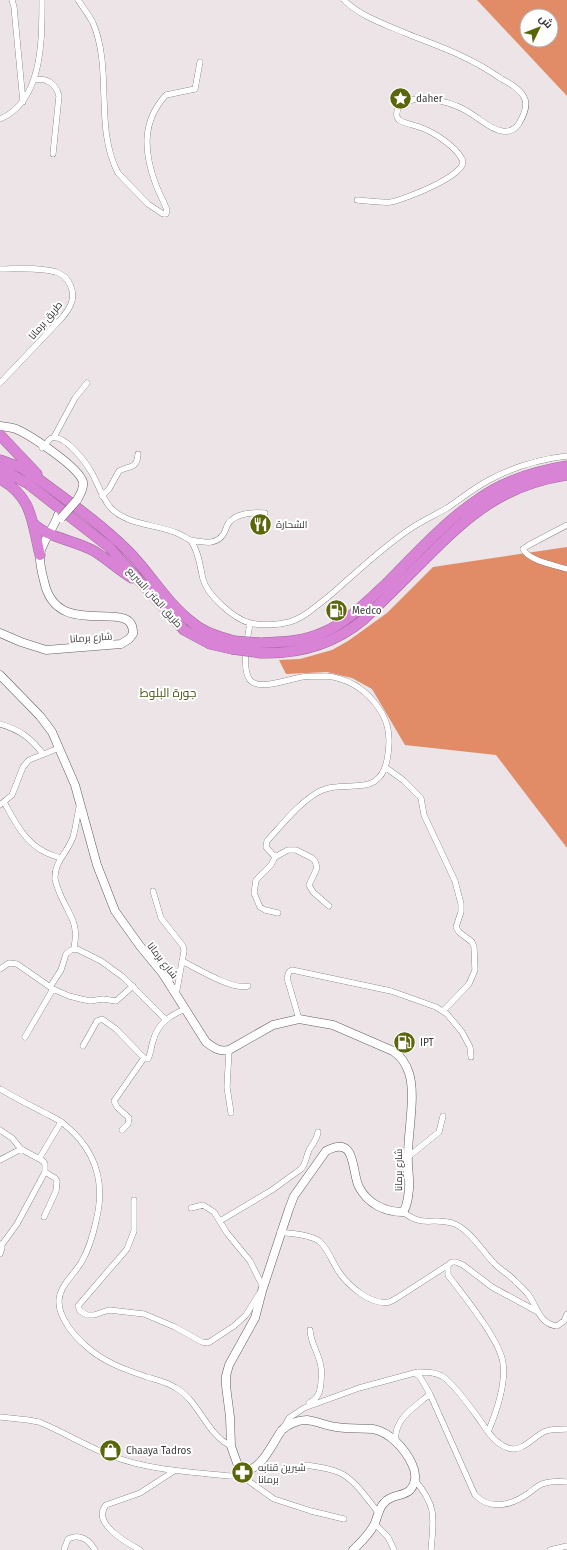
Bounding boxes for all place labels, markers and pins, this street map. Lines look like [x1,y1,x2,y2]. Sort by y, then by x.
place icon: daher [387,85,413,111]
place label: daher [416,93,443,105]
restaurant icon: الشحارة [248,511,274,537]
place label: الشحارة [276,519,308,531]
fuel station icon: Medco [324,597,350,623]
place label: Medco [352,605,382,617]
fuel station icon: IPT [392,1029,418,1055]
place label: IPT [420,1037,435,1049]
shop icon: Chaaya Tadros [98,1437,124,1463]
place label: Chaaya Tadros [126,1445,191,1457]
pharmacy icon: شيرين قنابه برمانا [230,1460,256,1486]
place label: شيرين قنابه برمانا [258,1462,306,1486]

